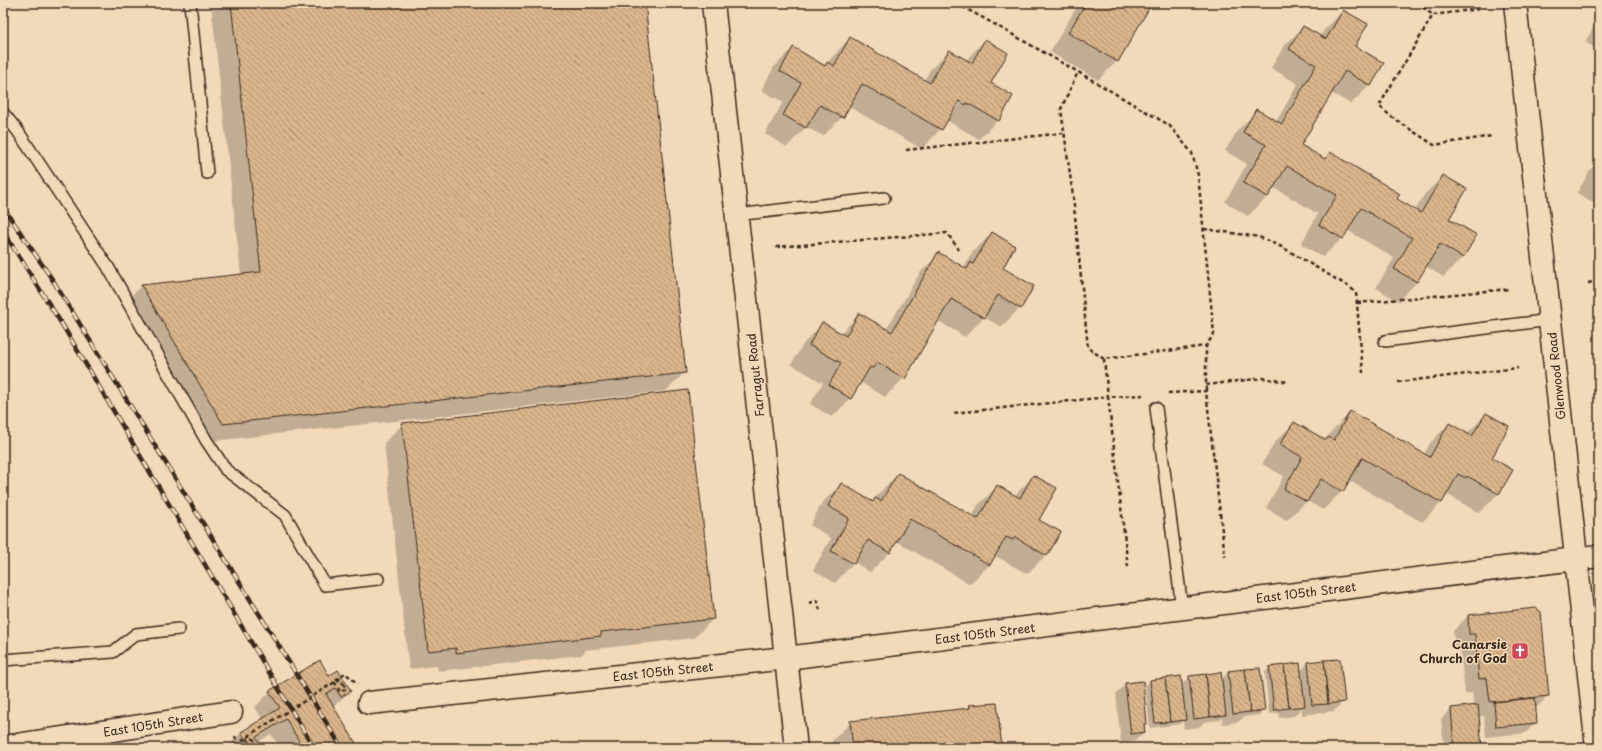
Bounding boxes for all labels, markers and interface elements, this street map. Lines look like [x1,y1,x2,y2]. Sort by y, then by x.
street label: Glenwood Road [1542,331,1570,421]
street label: Farragut Road [742,332,768,418]
street label: East 105th Street [1255,577,1357,607]
street label: East 105th Street [934,618,1036,648]
place label: Canarsie Church of God [1419,635,1508,667]
church icon: Canarsie Church of God [1510,641,1530,661]
street label: East 105th Street [612,657,714,685]
street label: East 105th Street [102,707,204,741]

